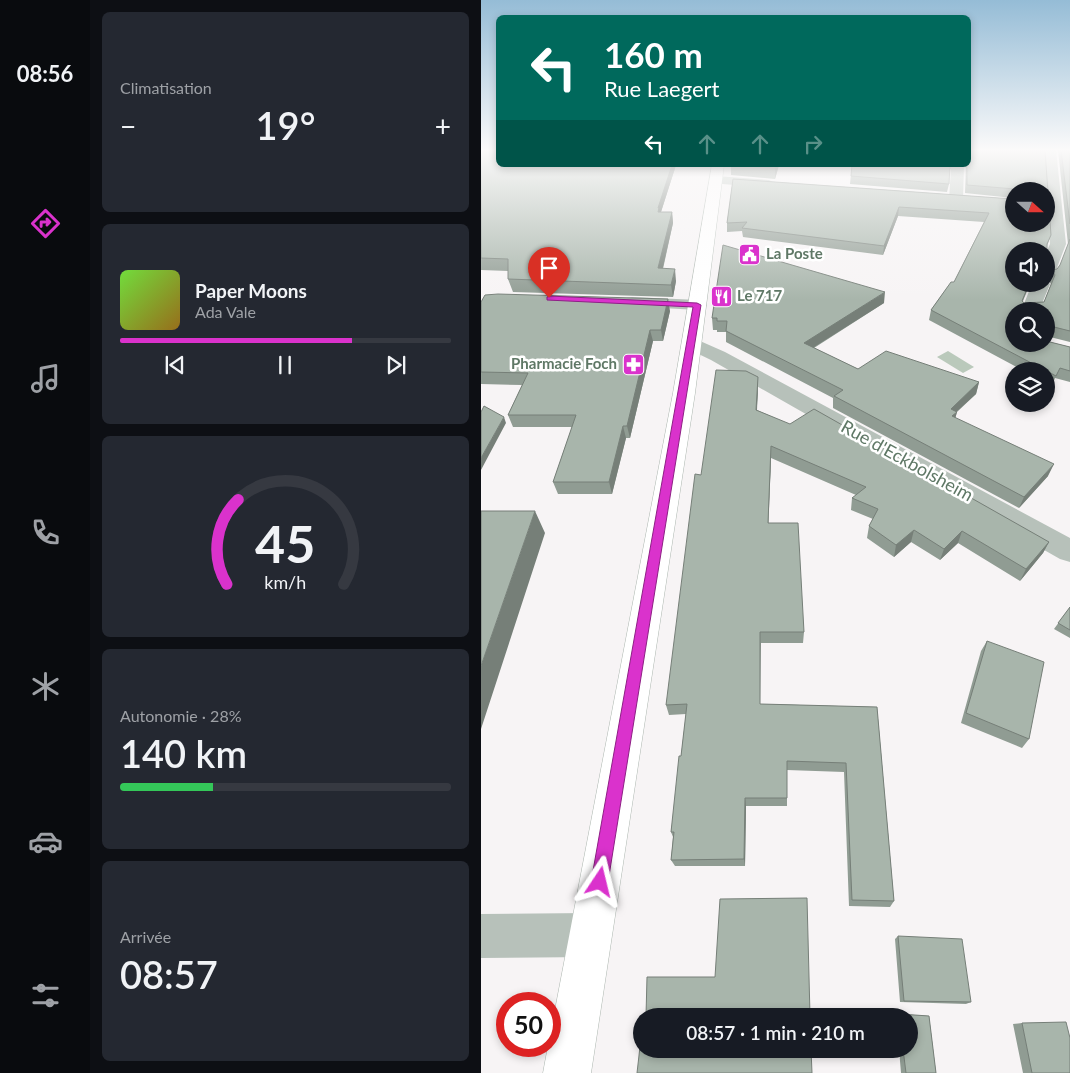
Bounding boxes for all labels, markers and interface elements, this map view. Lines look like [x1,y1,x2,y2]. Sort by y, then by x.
text: 160 m [604,33,703,75]
icon: left [521,35,586,100]
text: 08:56 [17,60,73,87]
text: Rue Laegert [604,75,719,102]
text: Climatisation [120,78,212,97]
text: 19° [256,102,315,148]
text: − [120,109,136,143]
text: + [435,109,451,143]
icon: left [640,130,668,158]
icon: ahead [693,130,721,158]
icon: ahead [746,130,774,158]
icon: right [799,130,827,158]
north arrow [1005,182,1055,232]
map controls [1005,182,1055,412]
icon: directions [28,206,63,241]
public building icon: La Poste [738,242,762,266]
button: sound [1005,242,1055,292]
place label: La Poste [766,244,823,262]
pin [528,247,570,298]
icon: arrive [535,254,563,282]
text: Paper Moons [195,279,307,302]
restaurant icon: Le 717 [709,284,733,308]
place label: Le 717 [737,286,782,304]
text: Ada Vale [195,302,256,321]
button: search [1005,302,1055,352]
icon: previous [161,351,189,379]
icon: pause [271,351,299,379]
icon: next [382,351,410,379]
pharmacy icon: Pharmacie Foch [621,352,645,376]
place label: Pharmacie Foch [511,354,617,372]
icon: music [28,361,63,396]
button: layers [1005,362,1055,412]
street label: Rue d'Eckbolsheim [838,415,977,506]
text: 45 [255,512,316,574]
icon: phone [28,515,63,550]
text: km/h [265,571,306,593]
icon: climate [28,669,63,704]
text: Autonomie · 28% [120,706,242,725]
text: 140 km [120,730,247,776]
icon: car [28,824,63,859]
position arrow [573,855,625,907]
text: Arrivée [120,927,171,946]
text: 08:57 [120,951,218,997]
icon: filters [28,978,63,1013]
speed limit sign: 50 [496,992,561,1057]
text: 08:57 · 1 min · 210 m [686,1021,865,1044]

